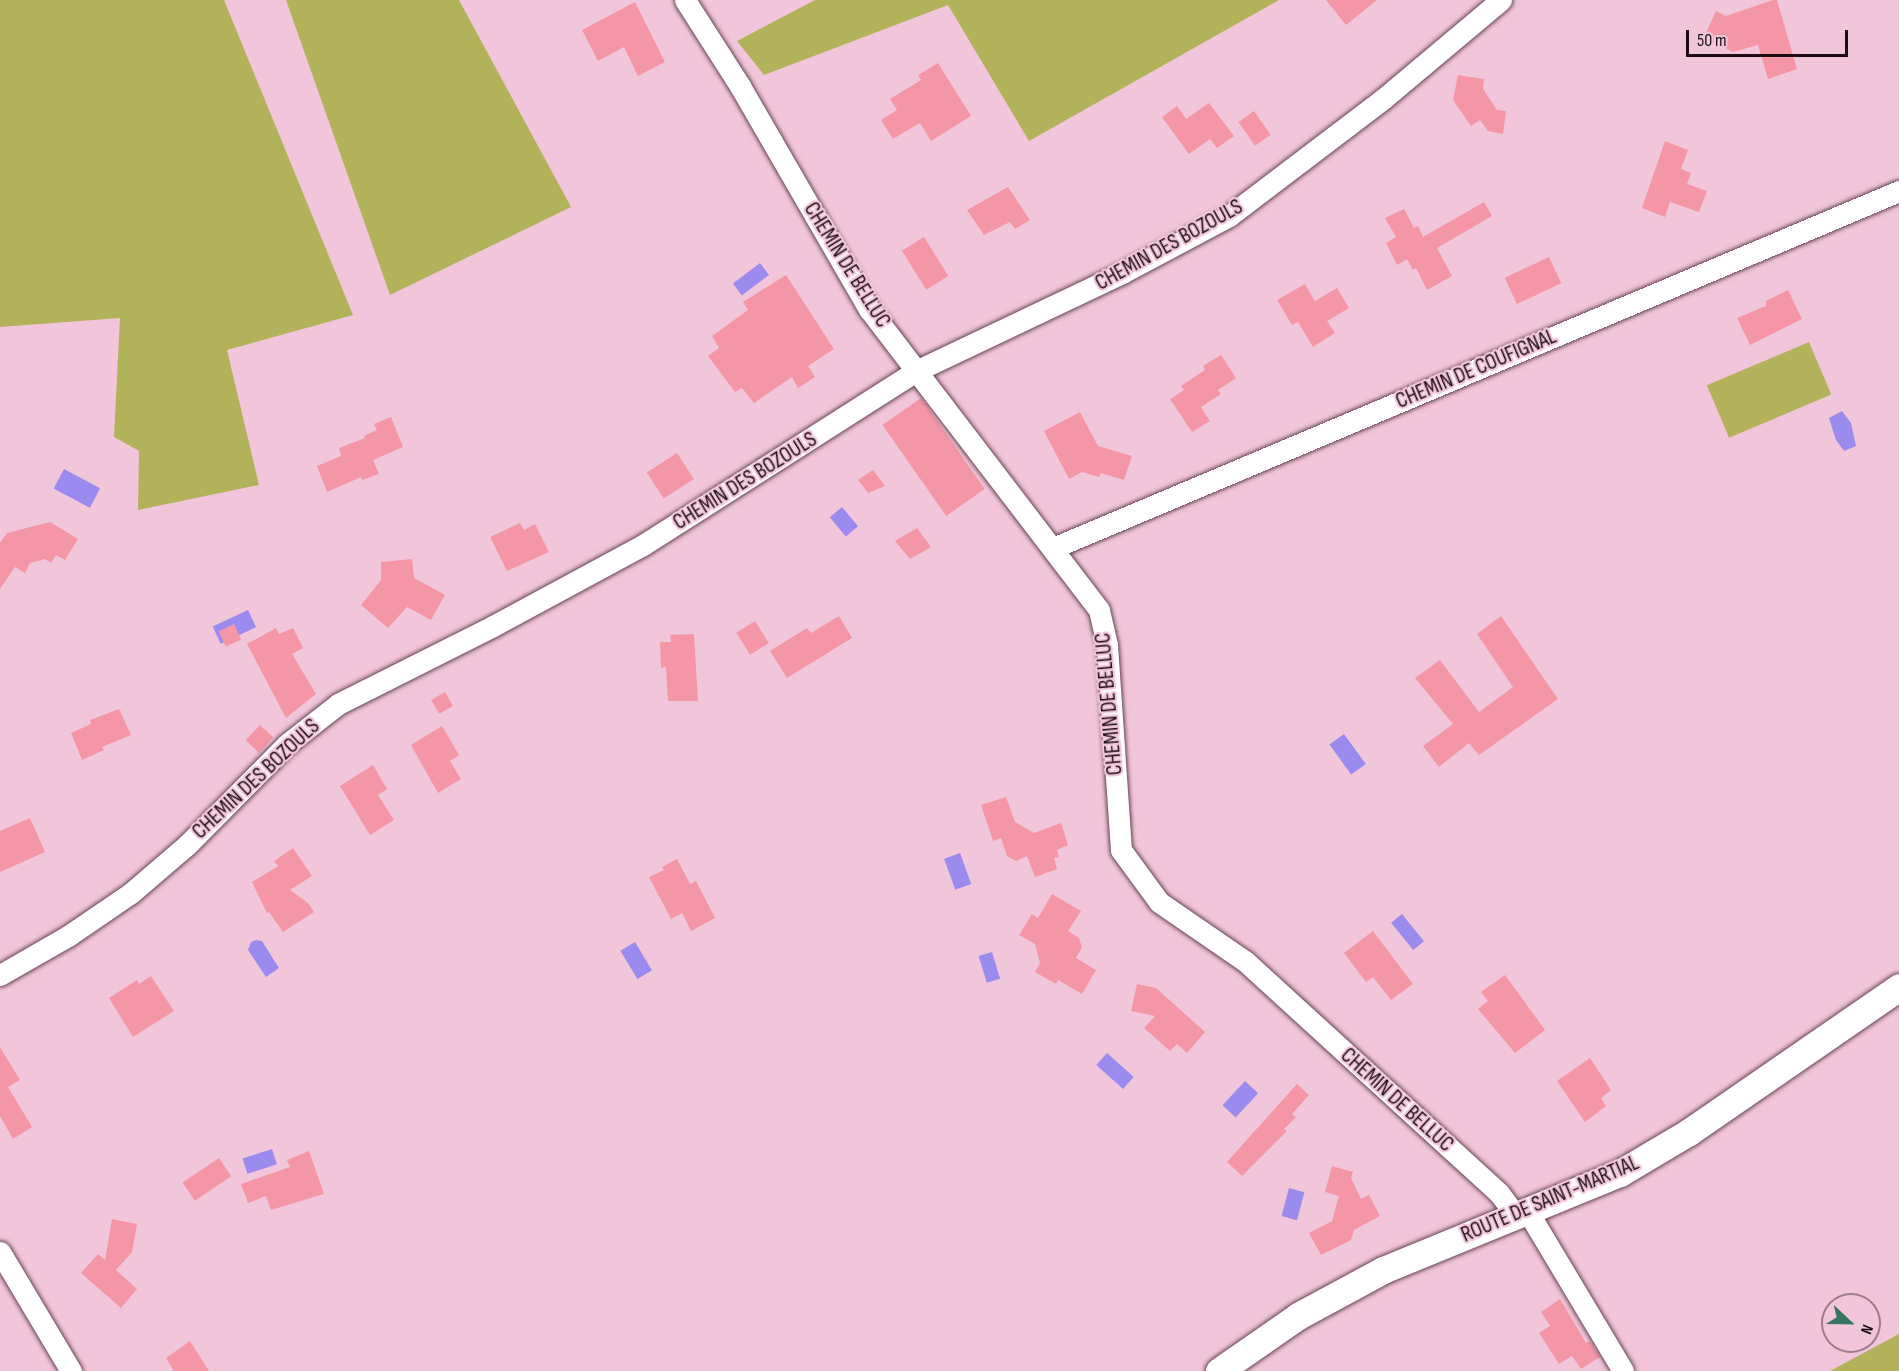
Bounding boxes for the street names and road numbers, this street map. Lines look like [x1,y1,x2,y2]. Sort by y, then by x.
street label: CHEMIN DES BOZOULS [1091,194,1247,296]
street label: CHEMIN DE BELLUC [798,197,896,333]
street label: CHEMIN DE COUFIGNAL [1392,323,1560,415]
street label: CHEMIN DES BOZOULS [668,426,822,536]
street label: CHEMIN DE BELLUC [1090,632,1128,776]
street label: CHEMIN DES BOZOULS [187,713,325,845]
street label: CHEMIN DE BELLUC [1335,1042,1459,1158]
street label: ROUTE DE SAINT-MARTIAL [1457,1150,1643,1248]

